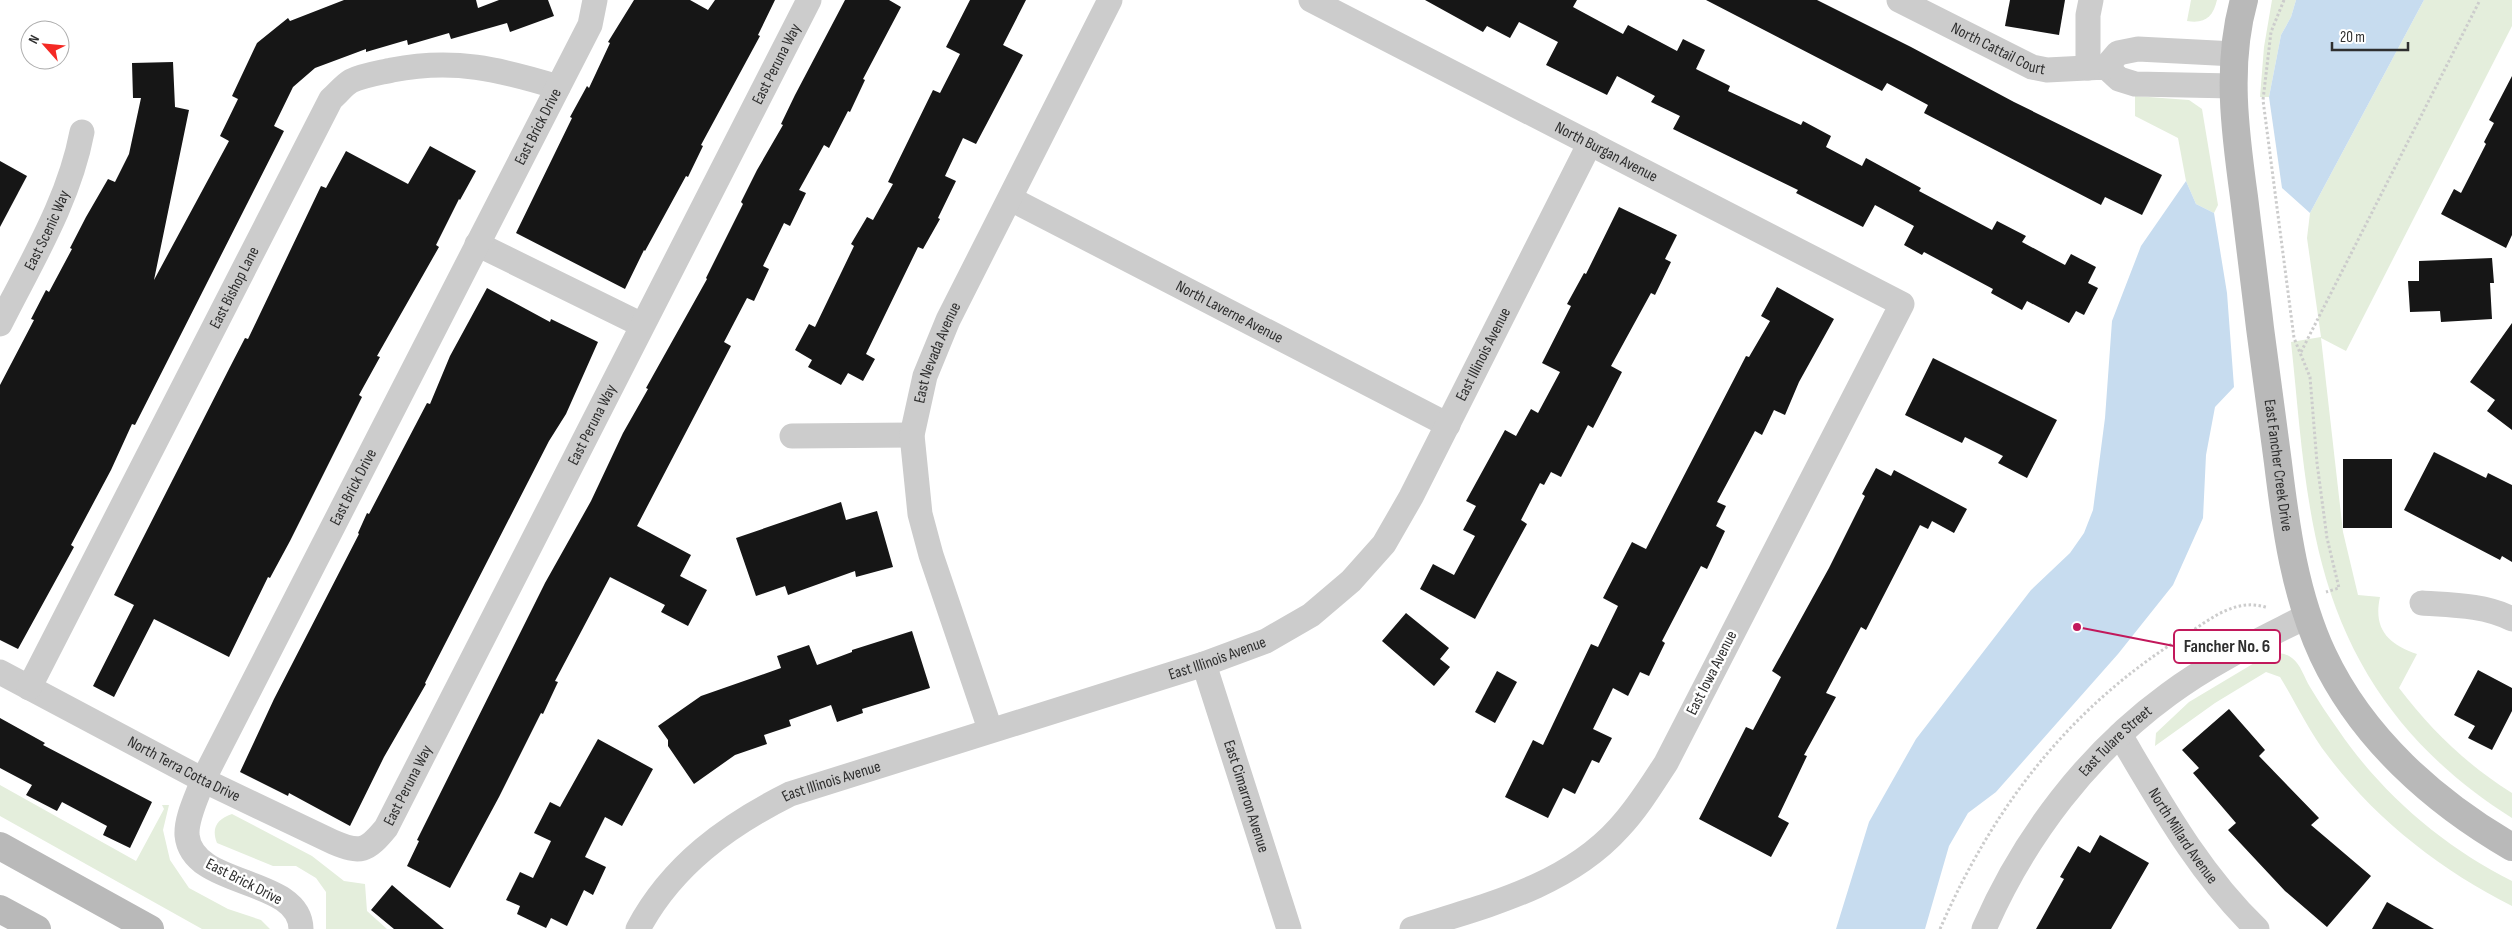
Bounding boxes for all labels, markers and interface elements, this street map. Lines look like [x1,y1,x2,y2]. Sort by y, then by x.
street label: North Cattail Court [1948,18,2047,79]
north arrow [20,20,70,70]
street label: East Peruna Way [748,20,805,108]
scale bar [2332,20,2408,52]
text: 20 m [2340,28,2365,47]
text: N [25,32,43,47]
street label: East Brick Drive [510,85,565,168]
street label: North Burgan Avenue [1552,118,1661,186]
street label: East Scenic Way [20,187,74,274]
street label: East Bishop Lane [205,243,263,332]
street label: North Laverne Avenue [1173,276,1286,348]
street label: East Nevada Avenue [910,299,965,405]
street label: East Illinois Avenue [1452,304,1515,404]
street label: East Peruna Way [564,381,621,468]
street label: East Fancher Creek Drive [2260,398,2297,533]
street label: East Brick Drive [326,446,381,529]
street label: East Iowa Avenue [1683,628,1741,718]
callout: Fancher No. 6 [2174,630,2280,663]
street label: East Illinois Avenue [1166,632,1269,684]
text: Fancher No. 6 [2184,636,2270,657]
street label: East Tulare Street [2075,701,2156,780]
street label: North Terra Cotta Drive [124,732,243,806]
street label: East Cimarron Avenue [1220,738,1273,855]
street label: East Peruna Way [379,742,436,829]
street label: East Illinois Avenue [779,757,883,806]
street label: North Millard Avenue [2144,785,2222,888]
street label: East Brick Drive [203,855,285,909]

